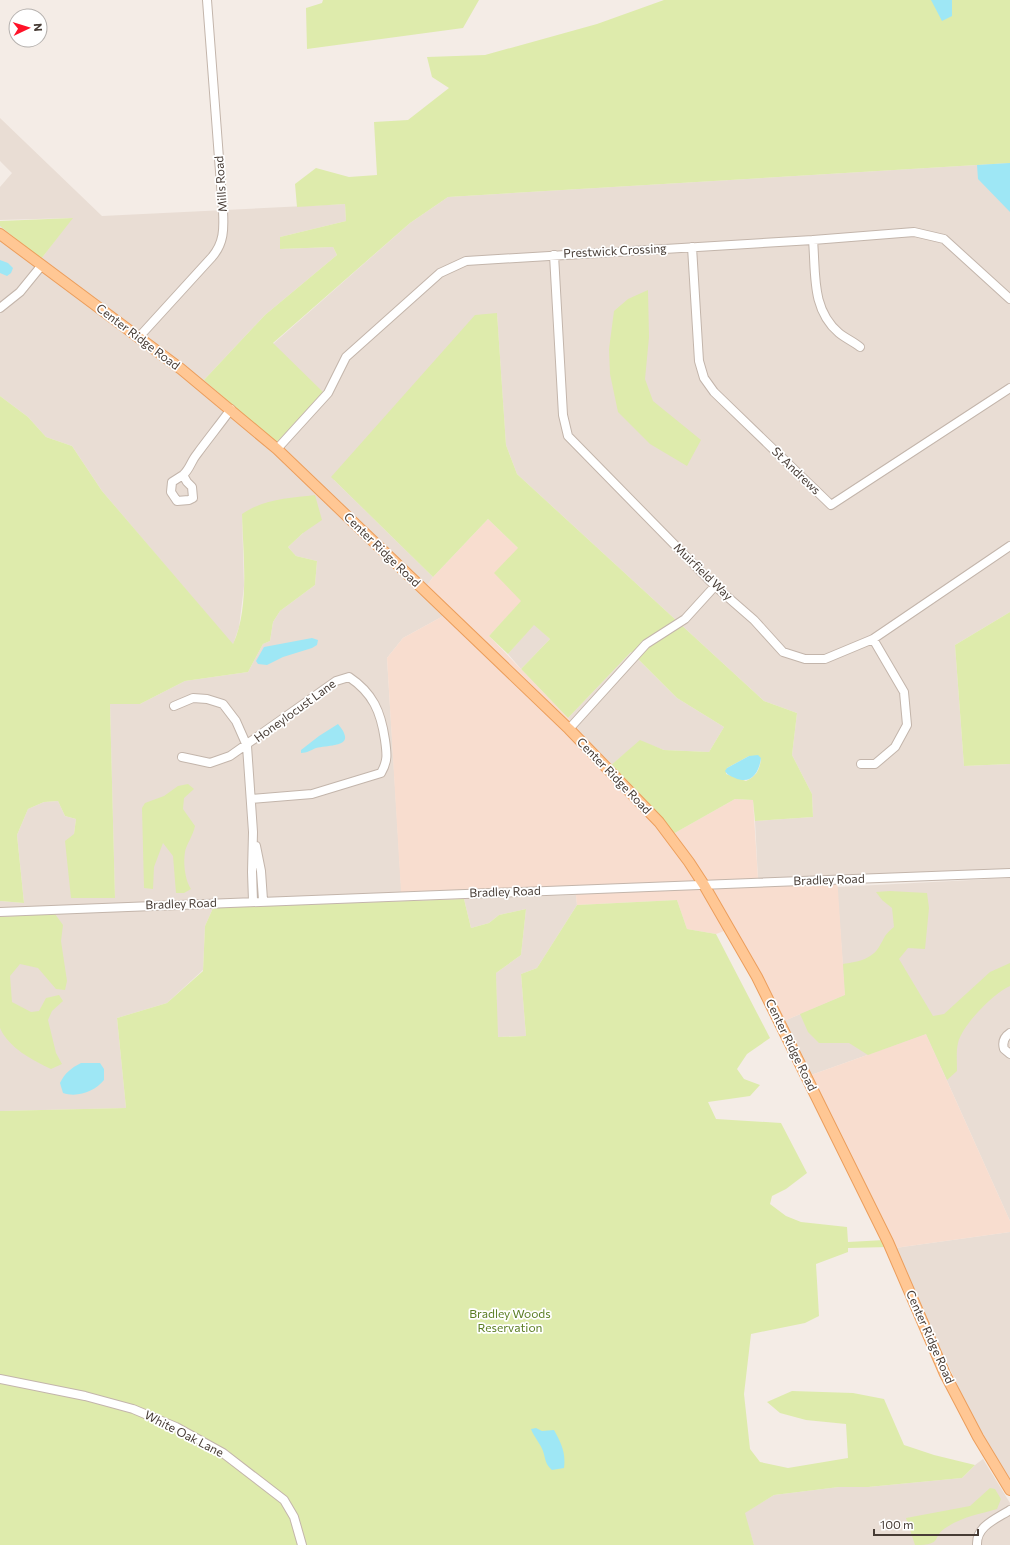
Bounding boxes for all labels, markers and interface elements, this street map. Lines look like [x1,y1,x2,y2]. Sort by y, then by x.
north arrow [8,8,48,48]
text: N [32,23,45,32]
street label: Mills Road [211,155,229,213]
street label: Prestwick Crossing [563,240,667,260]
street label: Center Ridge Road [94,300,183,372]
street label: St Andrews [770,444,824,497]
street label: Center Ridge Road [342,509,424,589]
street label: Muirfield Way [671,540,736,603]
street label: Honeylocust Lane [251,676,338,744]
street label: Center Ridge Road [575,734,655,816]
street label: Bradley Road [793,871,865,887]
street label: Bradley Road [469,883,541,899]
street label: Bradley Road [145,895,217,911]
street label: Center Ridge Road [764,996,820,1093]
street label: Center Ridge Road [904,1288,958,1386]
park label: Bradley Woods Reservation [469,1306,551,1334]
street label: White Oak Lane [143,1407,226,1459]
scale bar [874,1511,978,1537]
text: 100 m [880,1517,914,1531]

